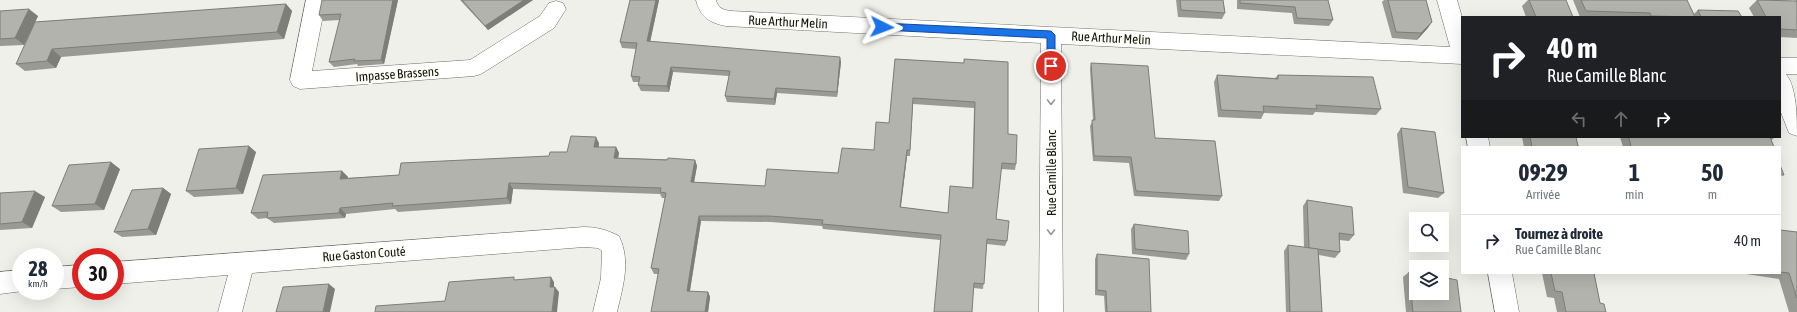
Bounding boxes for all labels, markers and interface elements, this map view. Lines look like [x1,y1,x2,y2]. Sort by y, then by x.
position arrow [861,6,903,48]
street label: Rue Arthur Melin [748,12,828,32]
street label: Rue Arthur Melin [1071,28,1151,48]
icon: right [1481,32,1533,84]
text: 40 m [1547,32,1597,64]
pin [1034,49,1068,83]
icon: arrive [1040,55,1062,77]
street label: Impasse Brassens [355,64,440,84]
text: Rue Camille Blanc [1547,65,1666,86]
one-way arrow [1047,99,1055,105]
icon: left [1568,108,1590,130]
icon: ahead [1610,108,1632,130]
icon: right [1652,108,1674,130]
street label: Rue Camille Blanc [1044,130,1059,216]
text: 09:29 [1518,159,1568,186]
text: 1 [1629,159,1640,186]
text: 50 [1701,159,1724,186]
text: Arrivée [1526,187,1560,202]
text: min [1625,187,1644,202]
text: m [1708,187,1717,202]
map controls [1409,212,1449,300]
button: search [1409,212,1449,252]
text: Tournez à droite [1515,225,1603,242]
one-way arrow [1047,229,1055,235]
icon: right [1481,230,1503,252]
text: 40 m [1734,232,1761,249]
text: Rue Camille Blanc [1515,242,1601,257]
street label: Rue Gaston Couté [322,244,406,264]
speed limit sign: 30 [72,248,124,300]
text: 28 [29,257,47,280]
button: layers [1409,260,1449,300]
text: km/h [28,278,48,289]

